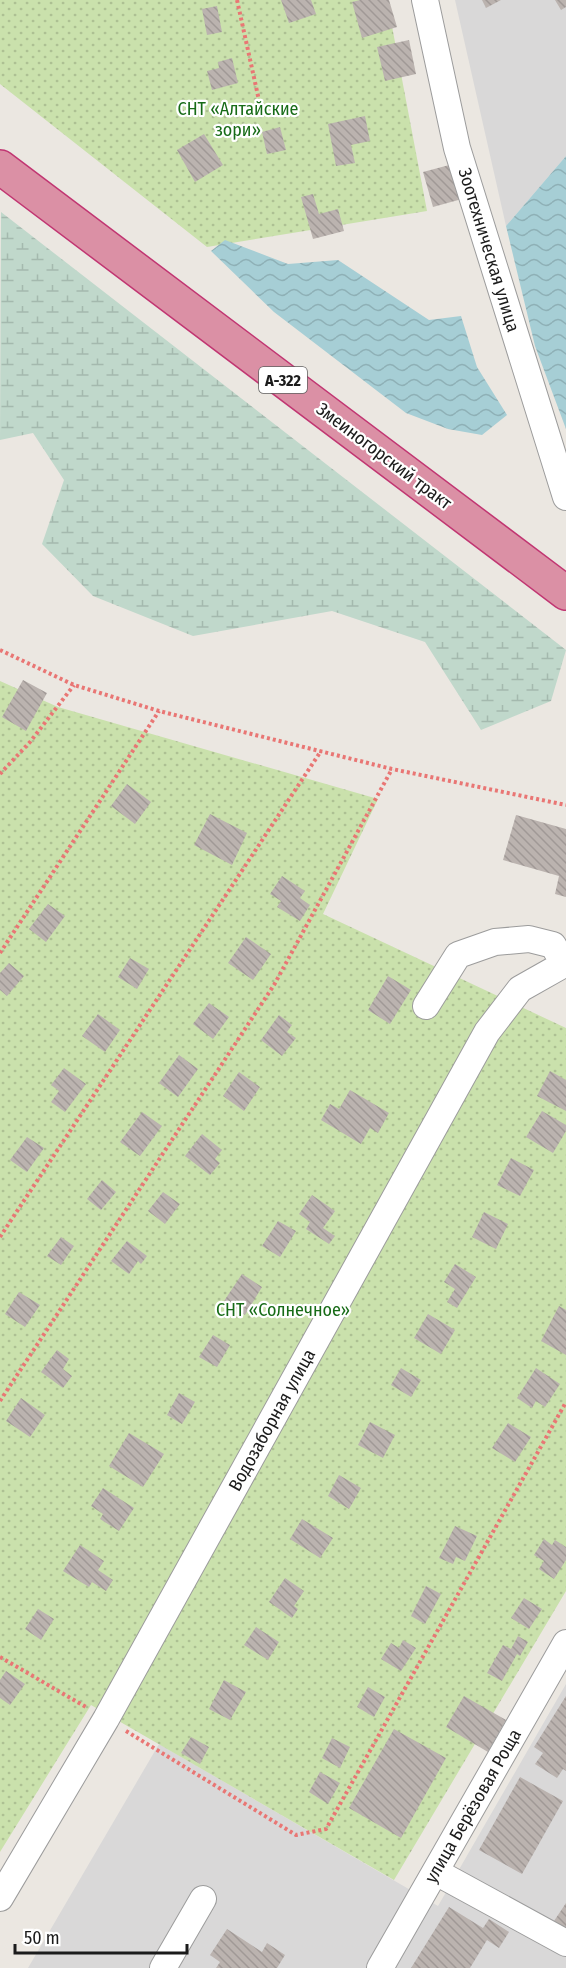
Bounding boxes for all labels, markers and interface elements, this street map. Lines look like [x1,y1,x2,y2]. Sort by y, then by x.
park label: СНТ «Алтайские зори» [178,98,299,141]
street label: Зоотехническая улица [454,165,525,335]
road number: А-322 [259,367,307,393]
street label: Змеиногорский тракт [312,398,457,514]
park label: СНТ «Солнечное» [216,1299,350,1321]
street label: Водозаборная улица [224,1345,320,1495]
street label: улица Берёзовая Роща [420,1725,526,1887]
scale bar [15,1917,188,1955]
text: 50 m [24,1927,60,1949]

